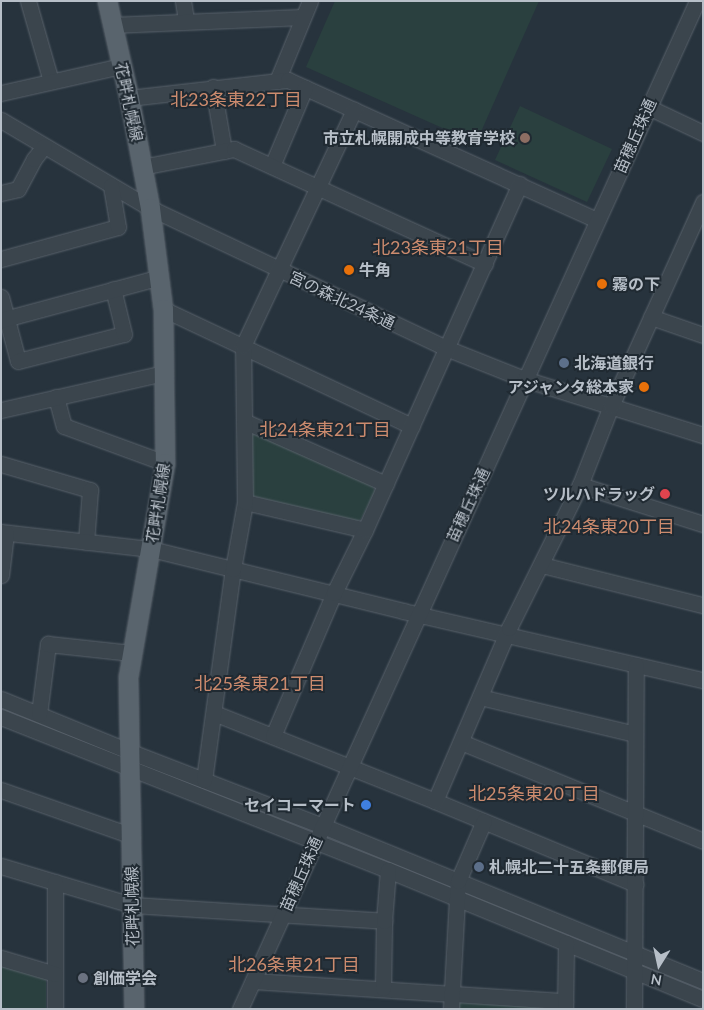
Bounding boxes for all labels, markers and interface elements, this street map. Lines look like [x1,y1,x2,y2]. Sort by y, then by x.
street label: 花畔札幌線 [111,61,147,143]
district label: 北23条東22丁目 [170,88,302,110]
street label: 苗穂丘珠通 [610,96,660,176]
place label: 市立札幌開成中等教育学校 [323,128,515,148]
marker: 市立札幌開成中等教育学校 [519,132,531,144]
district label: 北23条東21丁目 [372,236,504,258]
place label: 牛角 [359,260,391,280]
marker: 牛角 [343,264,355,276]
street label: 宮の森北24条通 [286,267,398,333]
place label: 霧の下 [612,274,660,294]
marker: 霧の下 [596,278,608,290]
place label: 北海道銀行 [574,353,654,373]
marker: 北海道銀行 [558,357,570,369]
place label: アジャンタ総本家 [506,377,634,397]
marker: アジャンタ総本家 [638,381,650,393]
district label: 北24条東21丁目 [259,418,391,440]
street label: 花畔札幌線 [142,462,174,544]
street label: 苗穂丘珠通 [442,465,494,545]
place label: ツルハドラッグ [543,484,655,504]
marker: ツルハドラッグ [659,488,671,500]
district label: 北24条東20丁目 [543,515,675,537]
district label: 北25条東21丁目 [194,672,326,694]
district label: 北25条東20丁目 [468,782,600,804]
place label: セイコーマート [244,795,356,815]
marker: セイコーマート [360,799,372,811]
street label: 苗穂丘珠通 [276,834,326,914]
place label: 札幌北二十五条郵便局 [489,857,649,877]
marker: 札幌北二十五条郵便局 [473,861,485,873]
street label: 花畔札幌線 [122,866,142,946]
north arrow [634,940,684,990]
district label: 北26条東21丁目 [228,953,360,975]
place label: 創価学会 [93,968,157,988]
text: N [650,971,663,990]
marker: 創価学会 [77,972,89,984]

